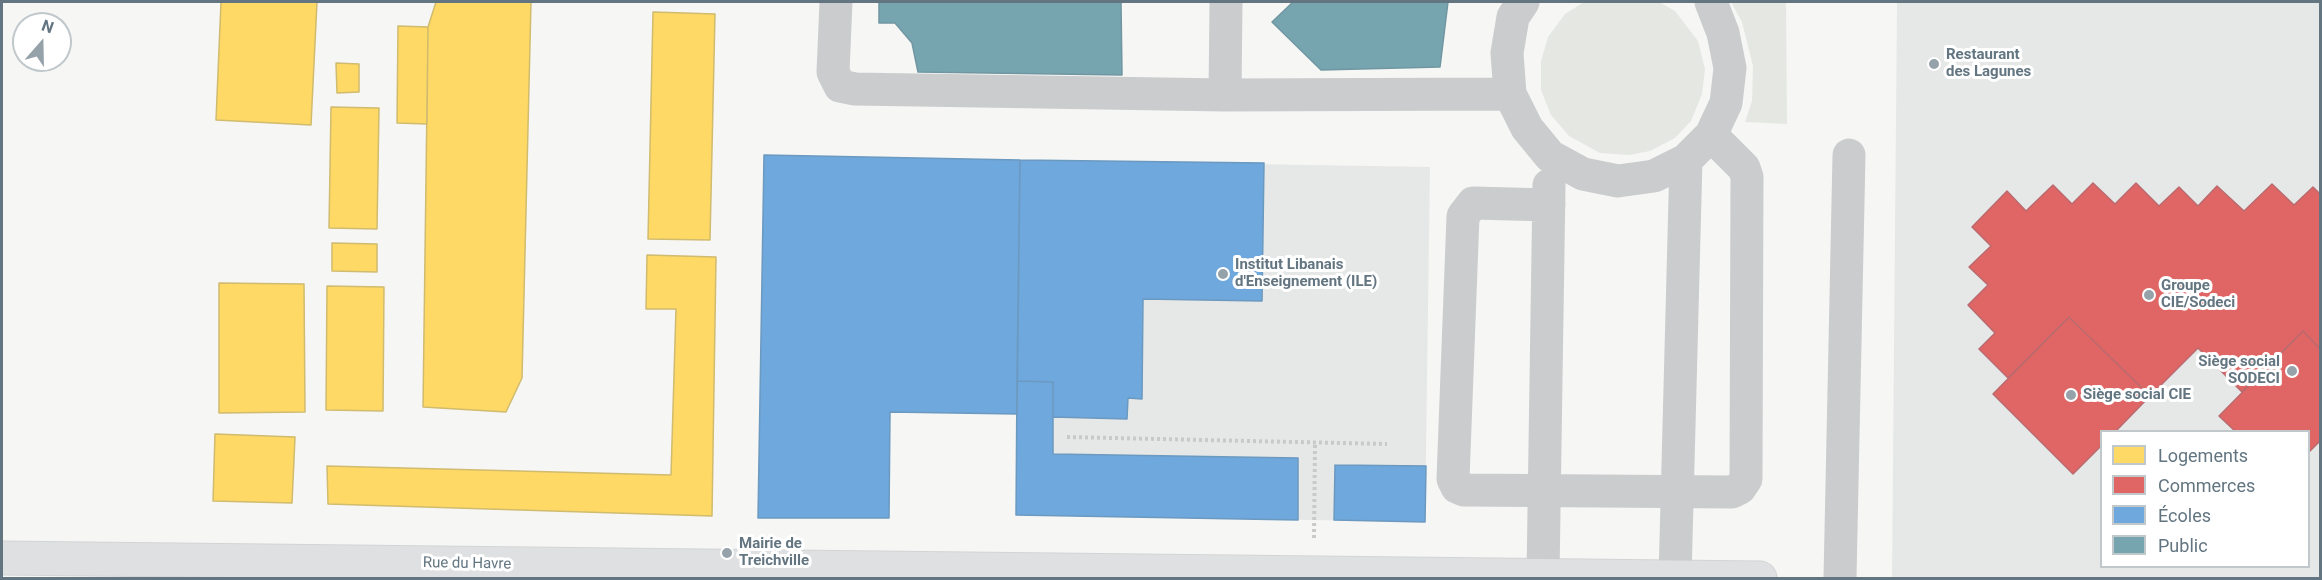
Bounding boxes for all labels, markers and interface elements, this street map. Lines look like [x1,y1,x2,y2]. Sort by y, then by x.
north arrow [12,12,72,72]
text: N [39,16,56,37]
place label: Restaurant des Lagunes [1946,46,2031,81]
marker: Restaurant des Lagunes [1927,57,1941,71]
place label: Institut Libanais d'Enseignement (ILE) [1235,256,1377,291]
marker: Institut Libanais d'Enseignement (ILE) [1216,267,1230,281]
place label: Groupe CIE/Sodeci [2161,277,2235,312]
marker: Groupe CIE/Sodeci [2142,288,2156,302]
place label: Siège social SODECI [2198,353,2280,388]
marker: Siège social SODECI [2285,364,2299,378]
place label: Siège social CIE [2083,386,2191,404]
marker: Siège social CIE [2064,388,2078,402]
legend [2100,430,2310,568]
text: Logements [2158,445,2248,466]
text: Commerces [2158,475,2255,496]
text: Écoles [2158,505,2211,526]
place label: Mairie de Treichville [739,535,809,570]
text: Public [2158,535,2208,556]
marker: Mairie de Treichville [720,546,734,560]
street label: Rue du Havre [423,554,511,574]

